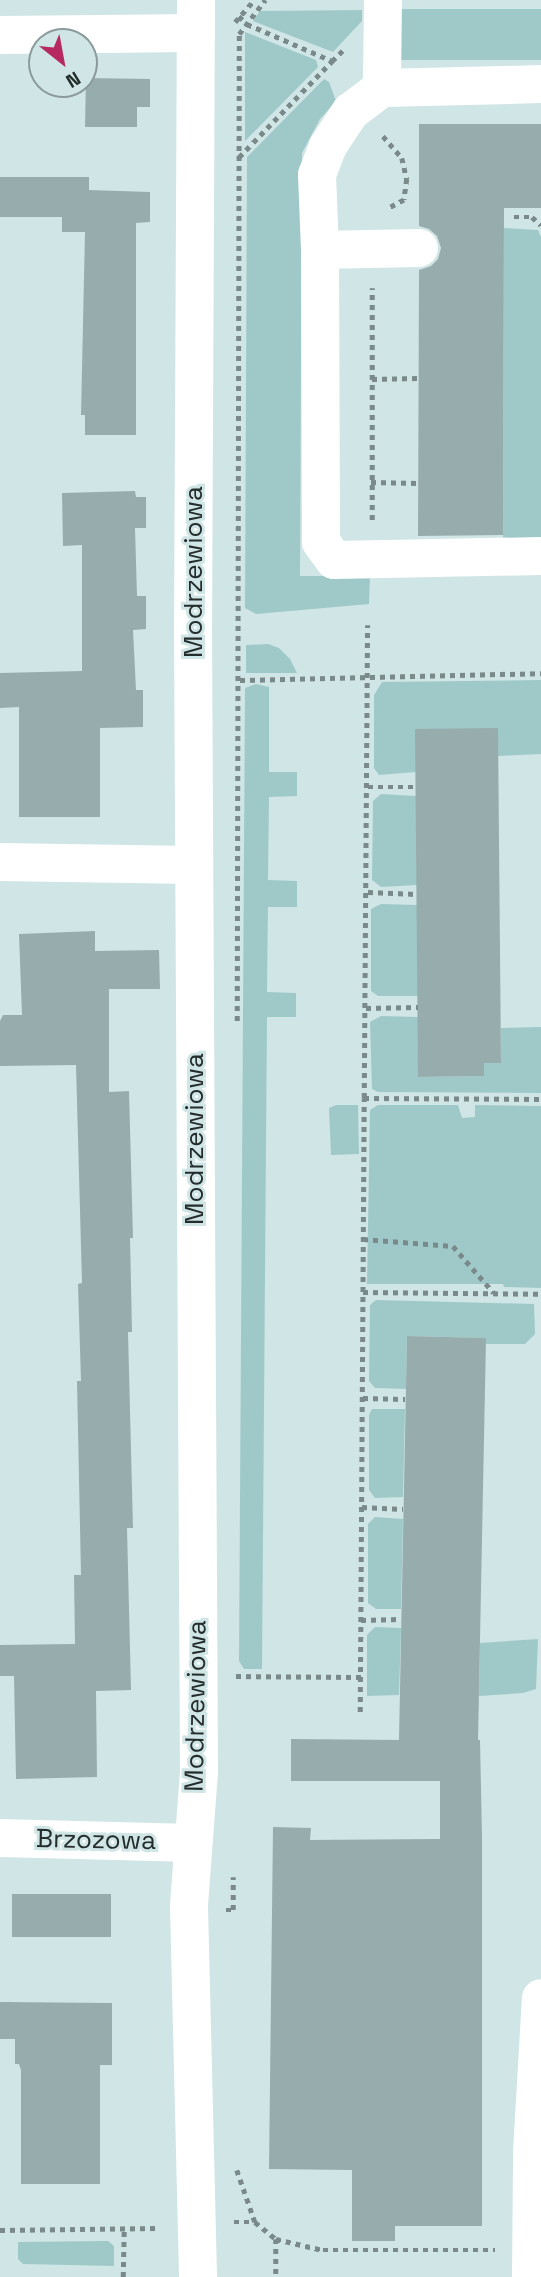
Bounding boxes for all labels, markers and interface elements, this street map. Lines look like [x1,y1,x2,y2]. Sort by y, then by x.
north arrow [28,28,98,98]
text: N [61,66,85,94]
street label: Modrzewiowa [178,486,210,658]
street label: Modrzewiowa [179,1053,211,1225]
street label: Modrzewiowa [179,1620,213,1792]
street label: Brzozowa [36,1823,156,1857]

